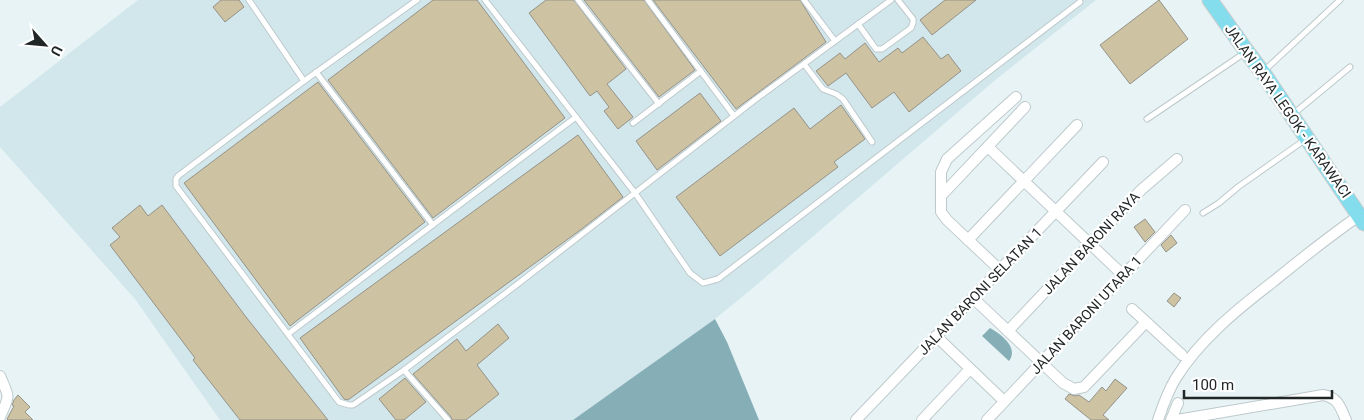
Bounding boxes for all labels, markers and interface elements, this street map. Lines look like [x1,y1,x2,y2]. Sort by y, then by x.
north arrow [20,20,70,70]
street label: JALAN RAYA LEGOK - KARAWACI [1222,21,1354,201]
text: U [47,43,66,59]
street label: JALAN BARONI RAYA [1039,188,1143,298]
street label: JALAN BARONI SELATAN 1 [915,224,1045,358]
street label: JALAN BARONI UTARA 1 [1027,253,1145,377]
scale bar [1184,368,1332,400]
text: 100 m [1192,376,1234,394]

